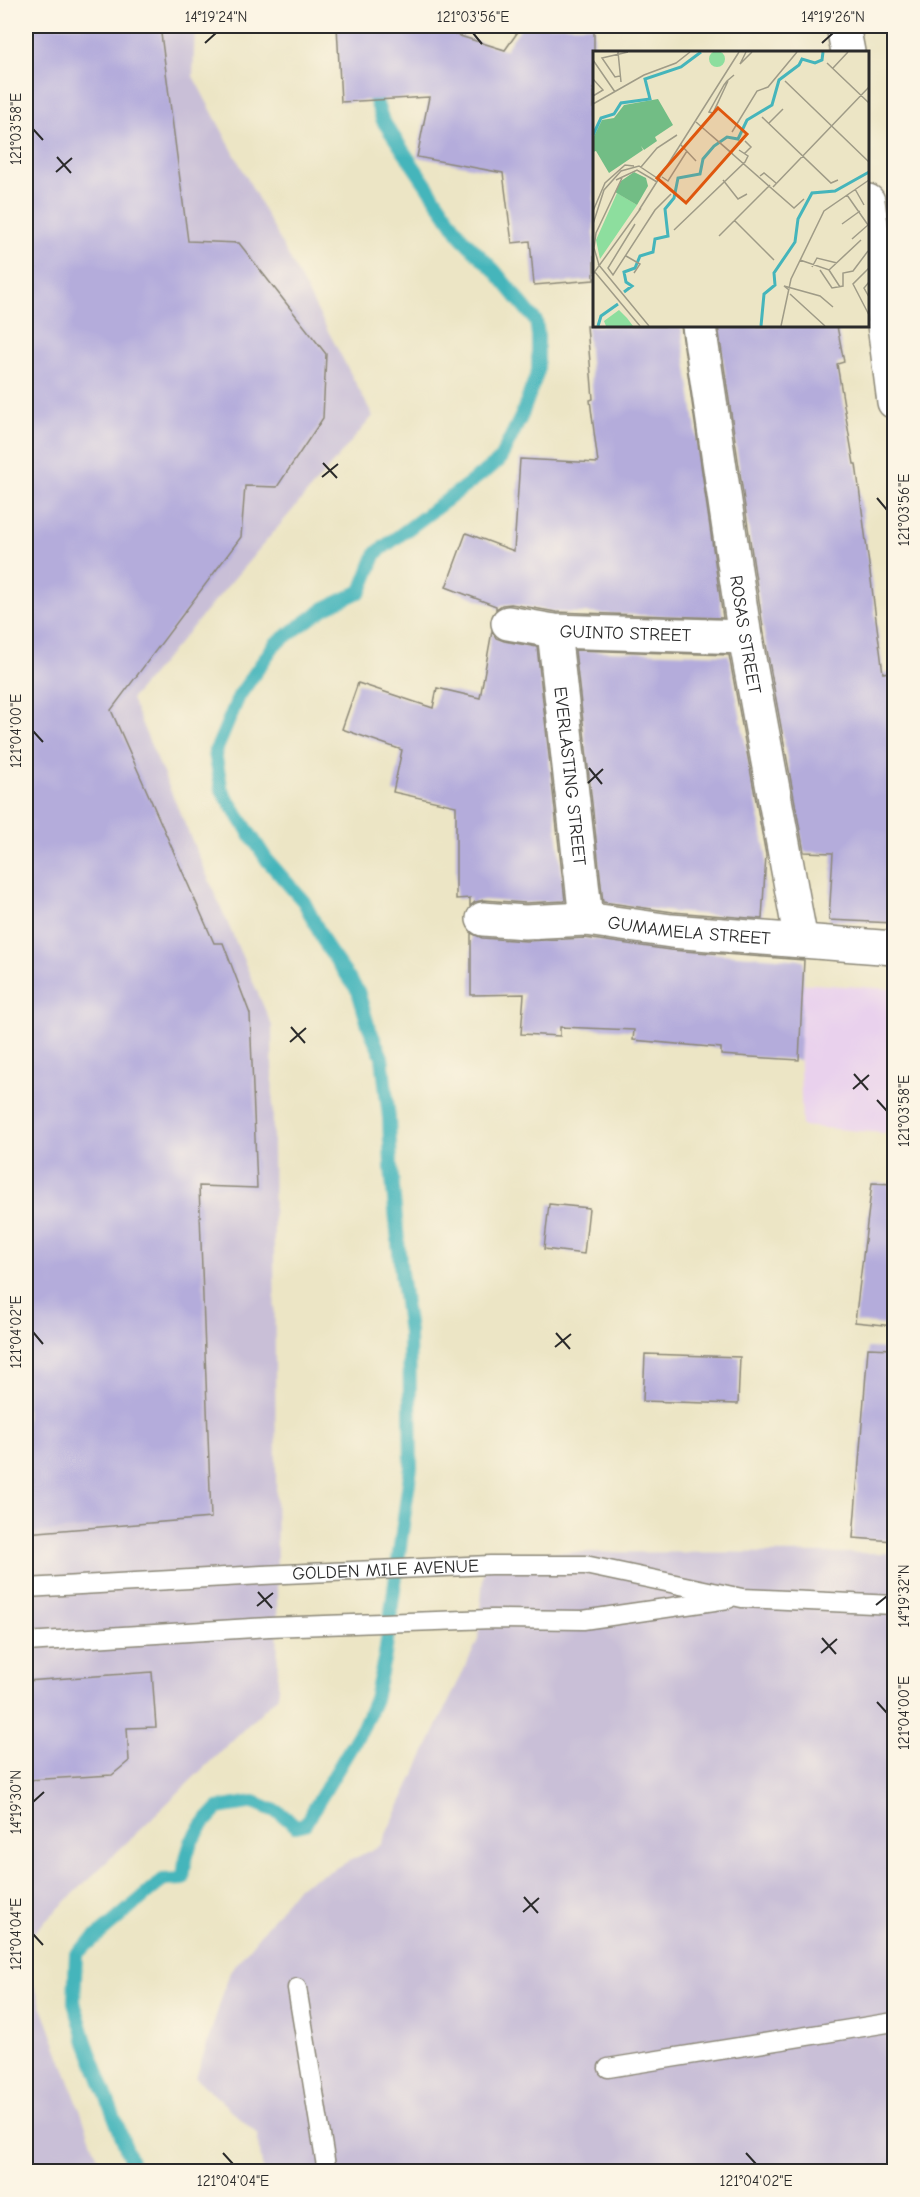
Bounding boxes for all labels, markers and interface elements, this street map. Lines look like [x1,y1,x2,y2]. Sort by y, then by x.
text: 14°19'24"N [185,8,247,26]
text: 121°03'56"E [437,8,509,26]
text: 14°19'26"N [801,8,865,26]
inset map [593,51,869,327]
text: 121°03'58"E [7,93,25,165]
text: 121°03'56"E [895,474,913,546]
street label: ROSAS STREET [725,574,766,696]
street label: GUINTO STREET [559,621,692,646]
street label: EVERLASTING STREET [550,686,591,867]
text: 121°04'00"E [7,694,25,768]
street label: GUMAMELA STREET [606,912,772,949]
text: 121°03'58"E [895,1075,913,1147]
text: 121°04'02"E [7,1296,25,1368]
street label: GOLDEN MILE AVENUE [292,1555,480,1584]
text: 14°19'32"N [895,1564,913,1628]
text: 121°04'00"E [895,1676,913,1750]
text: 14°19'30"N [7,1770,25,1834]
text: 121°04'04"E [7,1898,25,1970]
text: 121°04'04"E [197,2172,269,2190]
text: 121°04'02"E [720,2172,792,2190]

